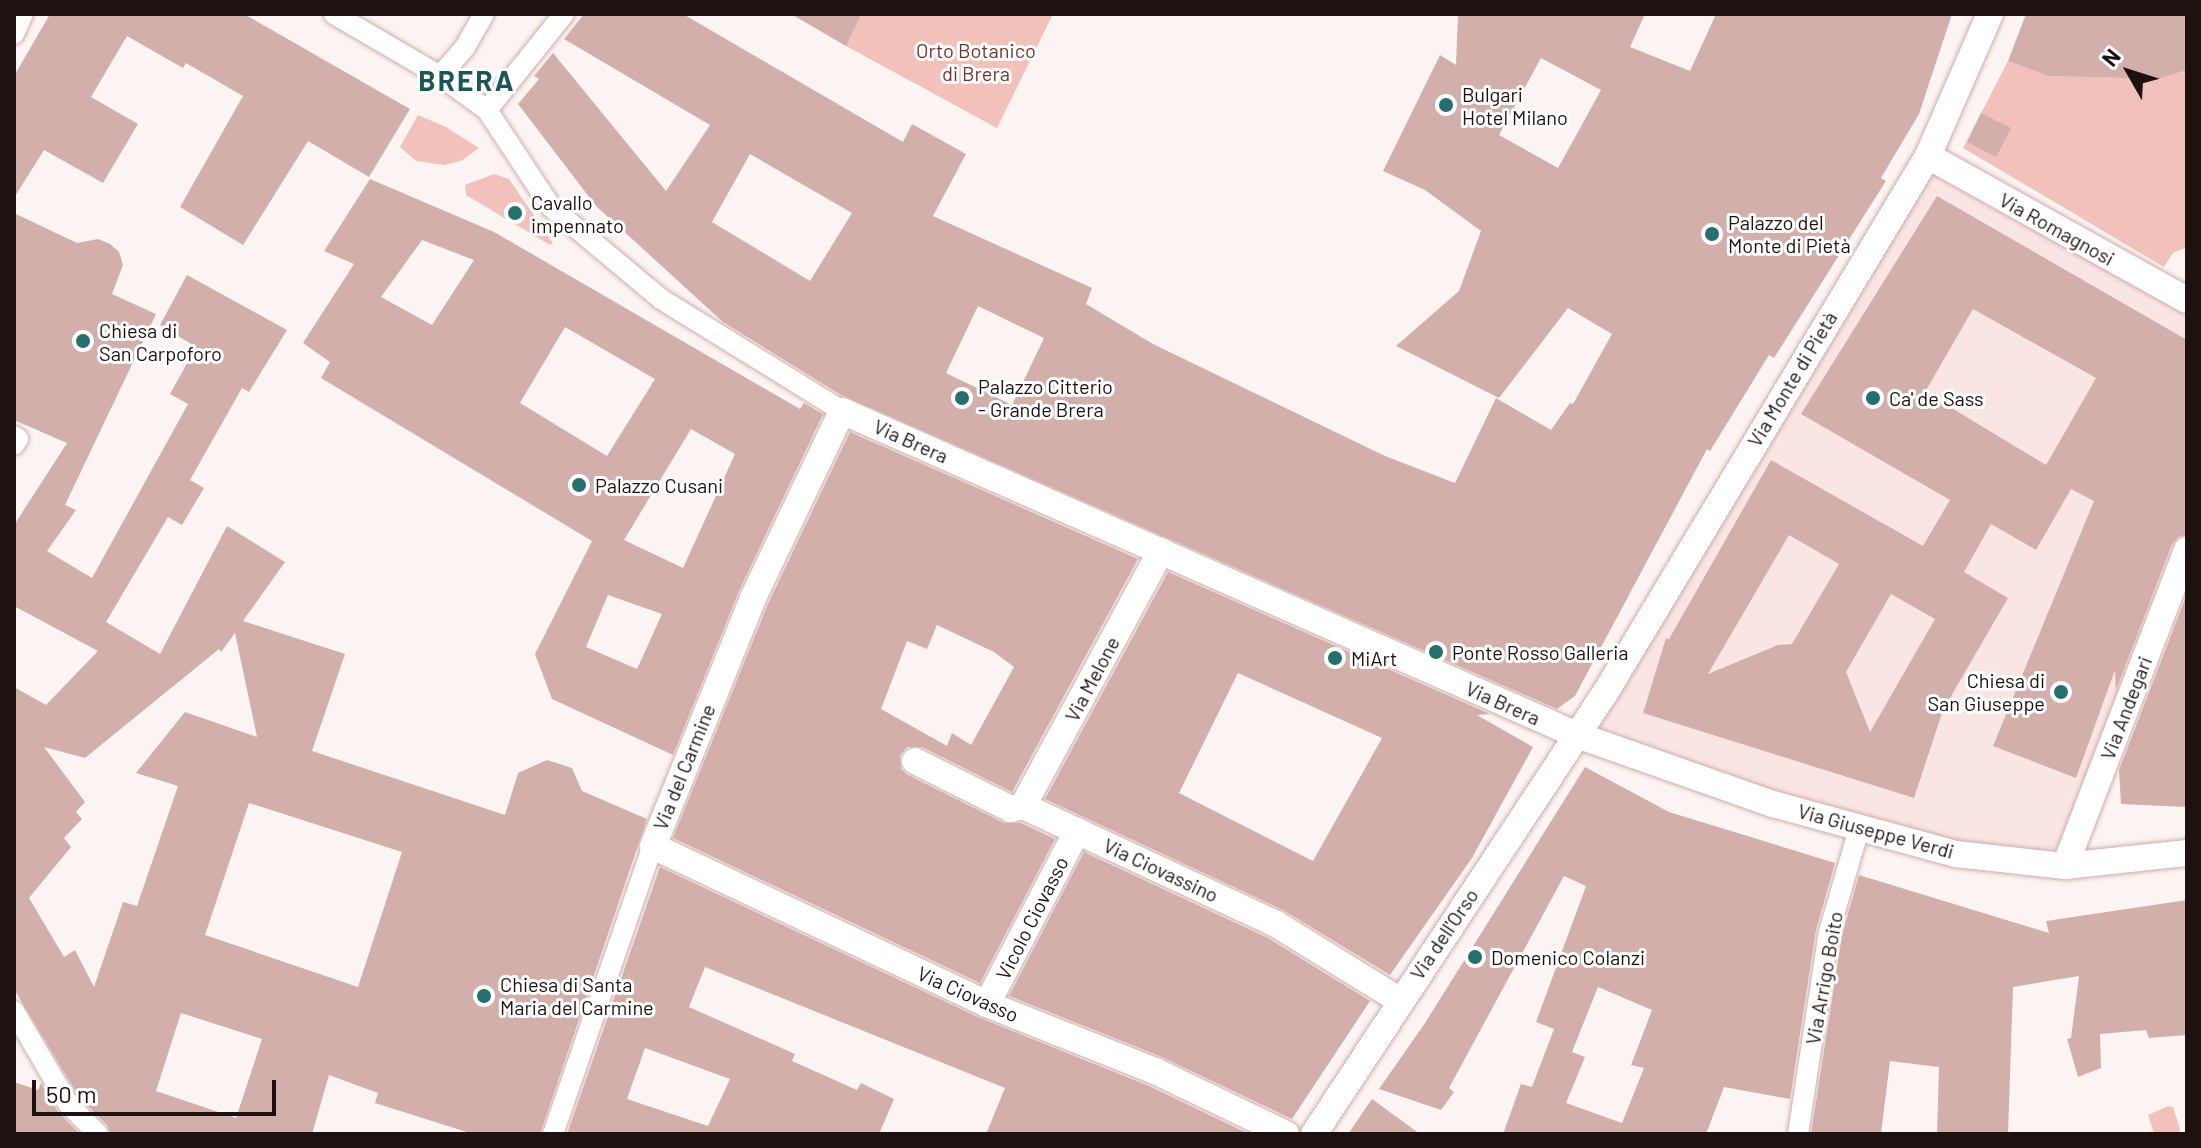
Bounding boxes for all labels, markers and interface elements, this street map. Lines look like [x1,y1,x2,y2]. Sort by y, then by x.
north arrow [2089,32,2169,112]
park label: Orto Botanico di Brera [916,39,1036,86]
text: N [2096,43,2125,71]
district label: BRERA [418,63,516,97]
place label: Bulgari Hotel Milano [1462,82,1568,129]
marker: Bulgari Hotel Milano [1437,96,1455,114]
street label: Via Romagnosi [1995,188,2119,270]
place label: Cavallo impennato [531,190,624,237]
marker: Cavallo impennato [506,204,524,222]
place label: Palazzo del Monte di Pietà [1728,210,1851,257]
marker: Palazzo del Monte di Pietà [1703,225,1721,243]
street label: Via Monte di Pietà [1742,307,1842,451]
place label: Chiesa di San Carpoforo [99,318,222,365]
marker: Chiesa di San Carpoforo [74,332,92,350]
place label: Palazzo Citterio - Grande Brera [978,374,1113,421]
place label: Ca' de Sass [1889,386,1984,410]
marker: Palazzo Citterio - Grande Brera [953,389,971,407]
marker: Ca' de Sass [1864,389,1882,407]
street label: Via Brera [870,414,952,468]
place label: Palazzo Cusani [595,473,723,497]
marker: Palazzo Cusani [570,476,588,494]
street label: Via Melone [1060,632,1124,726]
place label: Ponte Rosso Galleria [1452,640,1629,664]
marker: Ponte Rosso Galleria [1427,643,1445,661]
place label: MiArt [1351,646,1397,670]
marker: MiArt [1326,649,1344,667]
street label: Via Andegari [2095,653,2157,763]
place label: Chiesa di San Giuseppe [1927,668,2045,715]
street label: Via Brera [1462,676,1544,730]
marker: Chiesa di San Giuseppe [2052,683,2070,701]
street label: Via del Carmine [648,701,720,833]
street label: Via Giuseppe Verdi [1795,799,1957,863]
street label: Via Ciovassino [1100,833,1222,907]
street label: Vicolo Ciovasso [991,853,1073,983]
street label: Via dell'Orso [1405,884,1483,984]
street label: Via Arrigo Boito [1800,909,1848,1047]
place label: Domenico Colanzi [1491,945,1645,969]
marker: Domenico Colanzi [1466,948,1484,966]
street label: Via Ciovasso [914,961,1022,1027]
place label: Chiesa di Santa Maria del Carmine [500,972,654,1019]
marker: Chiesa di Santa Maria del Carmine [475,987,493,1005]
scale bar [36,1064,280,1114]
text: 50 m [46,1079,97,1108]

